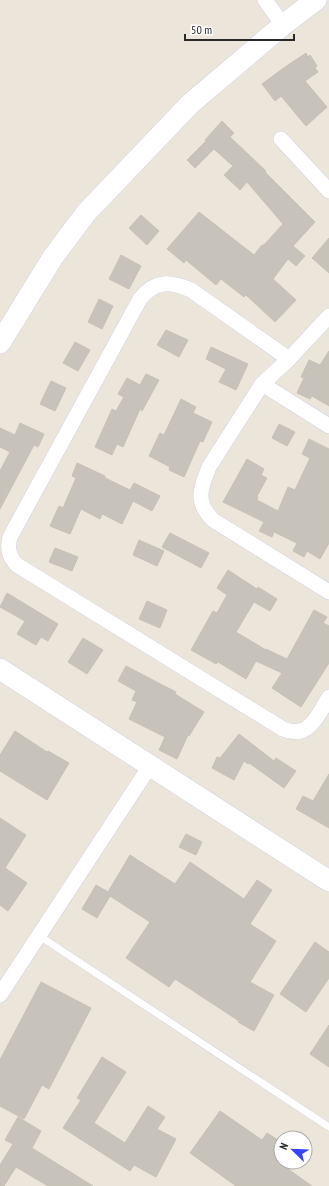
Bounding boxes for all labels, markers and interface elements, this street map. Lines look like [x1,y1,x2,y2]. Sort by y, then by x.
scale bar [185,16,294,42]
text: 50 m [191,22,212,37]
north arrow [273,1130,313,1170]
text: N [276,1141,291,1152]

